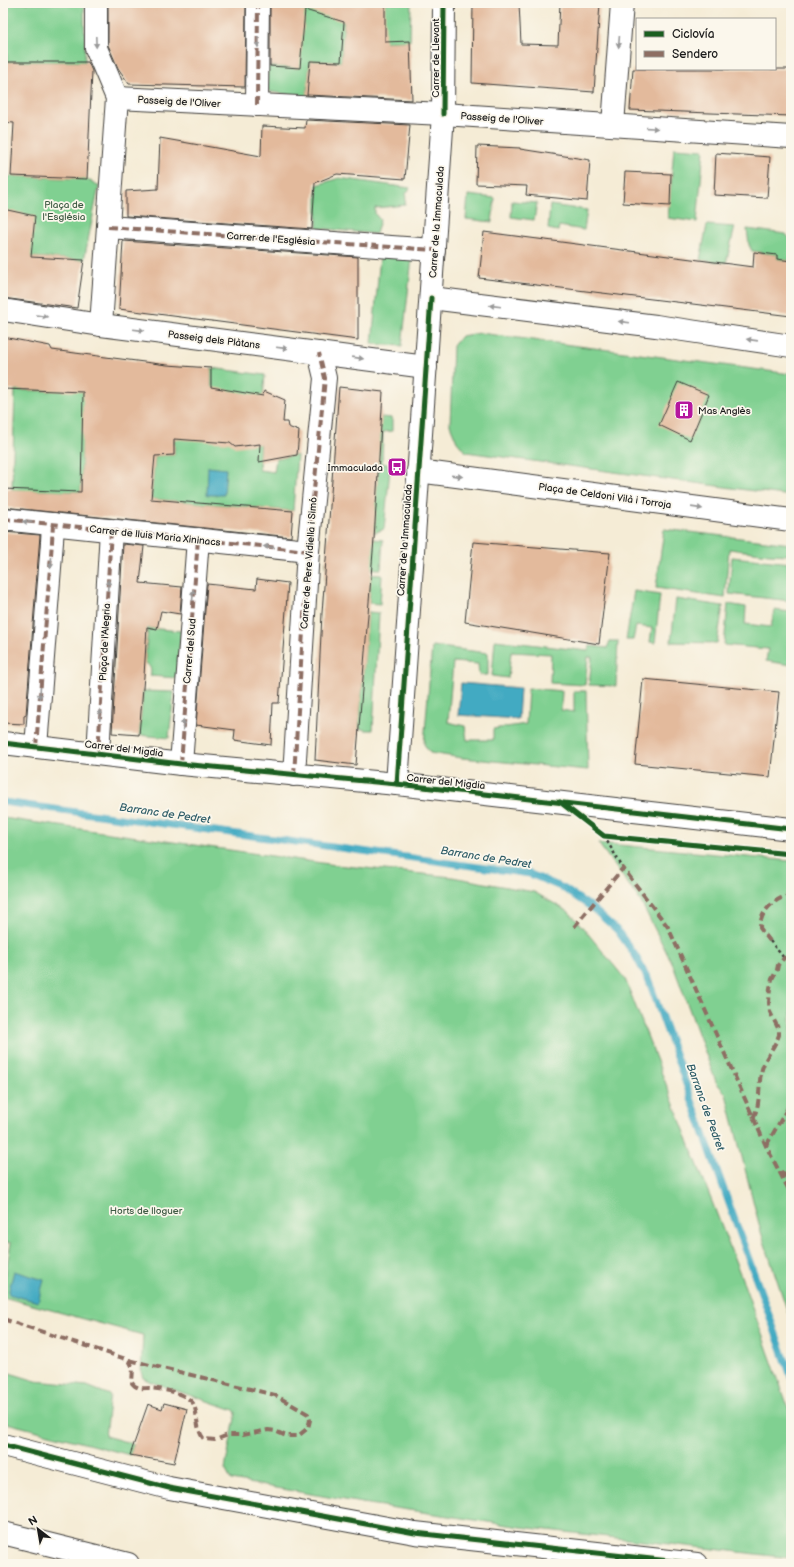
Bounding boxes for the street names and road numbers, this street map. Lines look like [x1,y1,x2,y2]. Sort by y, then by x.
street label: Carrer de Llevant [430,18,442,98]
street label: Passeig de l'Oliver [137,94,221,110]
street label: Passeig de l'Oliver [460,110,544,128]
street label: Carrer de la Immaculada [427,165,447,279]
street label: Carrer de l'Església [226,230,316,248]
street label: Passeig dels Plàtans [167,328,261,352]
street label: Plaça de Celdoni Vilà i Torroja [538,481,672,511]
street label: Carrer de la Immaculada [395,483,415,597]
street label: Carrer de Pere Vidiella i Simó [298,496,320,630]
street label: Carrer de lluis Maria Xininacs [89,523,221,549]
street label: Plaça de l'Alegria [97,603,113,681]
street label: Carrer del Sud [181,618,199,684]
street label: Carrer del Migdia [84,738,164,760]
street label: Carrer del Migdia [406,772,486,792]

